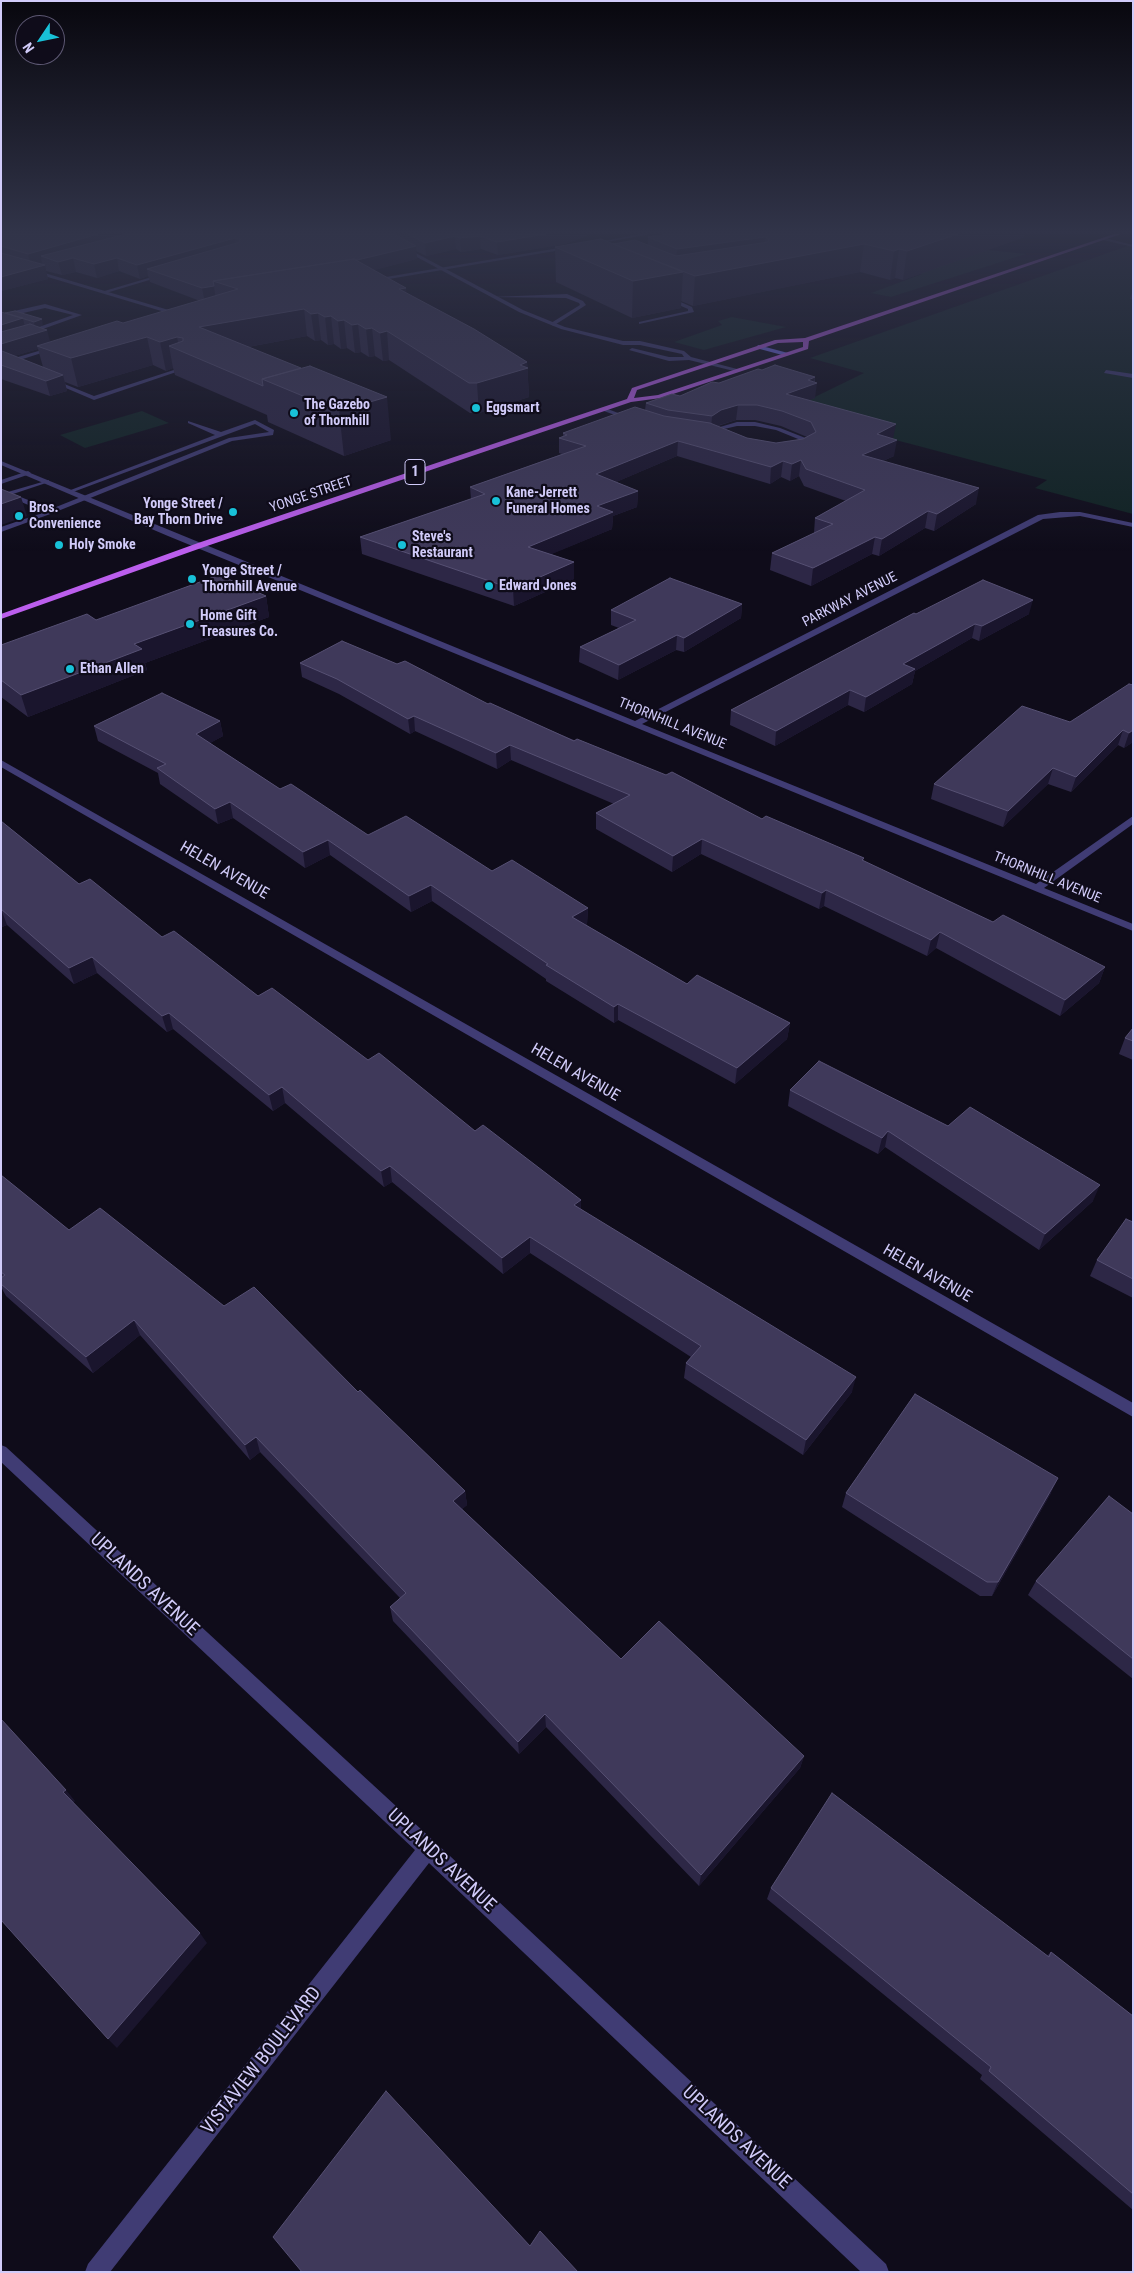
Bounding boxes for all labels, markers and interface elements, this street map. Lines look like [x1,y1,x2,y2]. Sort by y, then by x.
north arrow [15,15,65,65]
text: N [19,40,37,56]
place label: The Gazebo of Thornhill [304,397,370,430]
place label: Eggsmart [486,400,539,416]
marker: Eggsmart [470,402,482,414]
marker: The Gazebo of Thornhill [288,407,300,419]
road number: 1 [405,460,425,484]
street label: YONGE STREET [268,473,354,517]
place label: Kane-Jerrett Funeral Homes [506,485,590,518]
marker: Kane-Jerrett Funeral Homes [490,495,502,507]
place label: Yonge Street / Bay Thorn Drive [134,496,223,528]
place label: Bros. Convenience [29,500,101,532]
marker: Yonge Street / Bay Thorn Drive [227,506,239,518]
marker: Bros. Convenience [13,510,25,522]
place label: Steve's Restaurant [412,529,473,562]
place label: Holy Smoke [69,537,136,553]
marker: Holy Smoke [53,539,65,551]
marker: Steve's Restaurant [396,539,408,551]
place label: Yonge Street / Thornhill Avenue [202,563,297,596]
street label: PARKWAY AVENUE [800,569,900,631]
marker: Yonge Street / Thornhill Avenue [186,573,198,585]
place label: Edward Jones [499,578,577,594]
marker: Edward Jones [483,580,495,592]
place label: Home Gift Treasures Co. [200,608,278,640]
marker: Home Gift Treasures Co. [184,618,196,630]
place label: Ethan Allen [80,661,144,677]
marker: Ethan Allen [64,663,76,675]
street label: THORNHILL AVENUE [616,695,728,753]
street label: HELEN AVENUE [176,838,272,904]
street label: THORNHILL AVENUE [991,849,1103,907]
street label: HELEN AVENUE [527,1040,623,1106]
street label: HELEN AVENUE [879,1241,975,1307]
street label: UPLANDS AVENUE [85,1529,203,1641]
street label: UPLANDS AVENUE [382,1805,500,1917]
street label: VISTAVIEW BOULEVARD [197,1983,327,2139]
street label: UPLANDS AVENUE [677,2082,795,2194]

